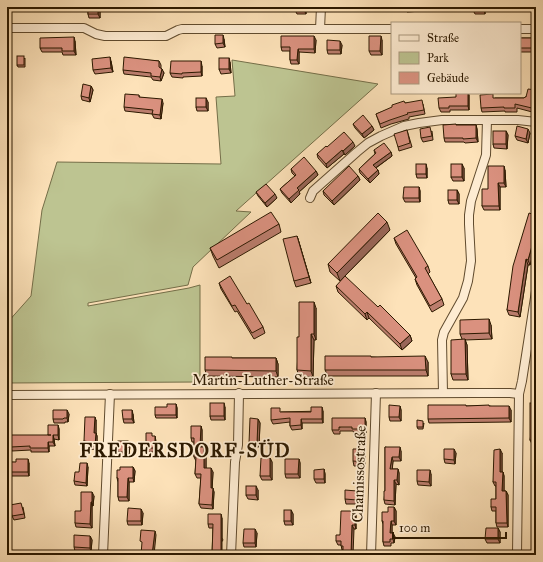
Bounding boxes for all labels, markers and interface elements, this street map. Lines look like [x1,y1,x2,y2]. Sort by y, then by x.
legend [391,22,521,94]
text: Straße [427,31,459,45]
text: Park [427,51,449,65]
text: Gebäude [427,71,469,85]
street label: Martin-Luther-Straße [192,371,334,389]
street label: Chamissostraße [348,425,370,523]
district label: FREDERSDORF-SÜD [80,438,290,462]
scale bar [393,514,506,540]
text: 100 m [399,521,430,535]

